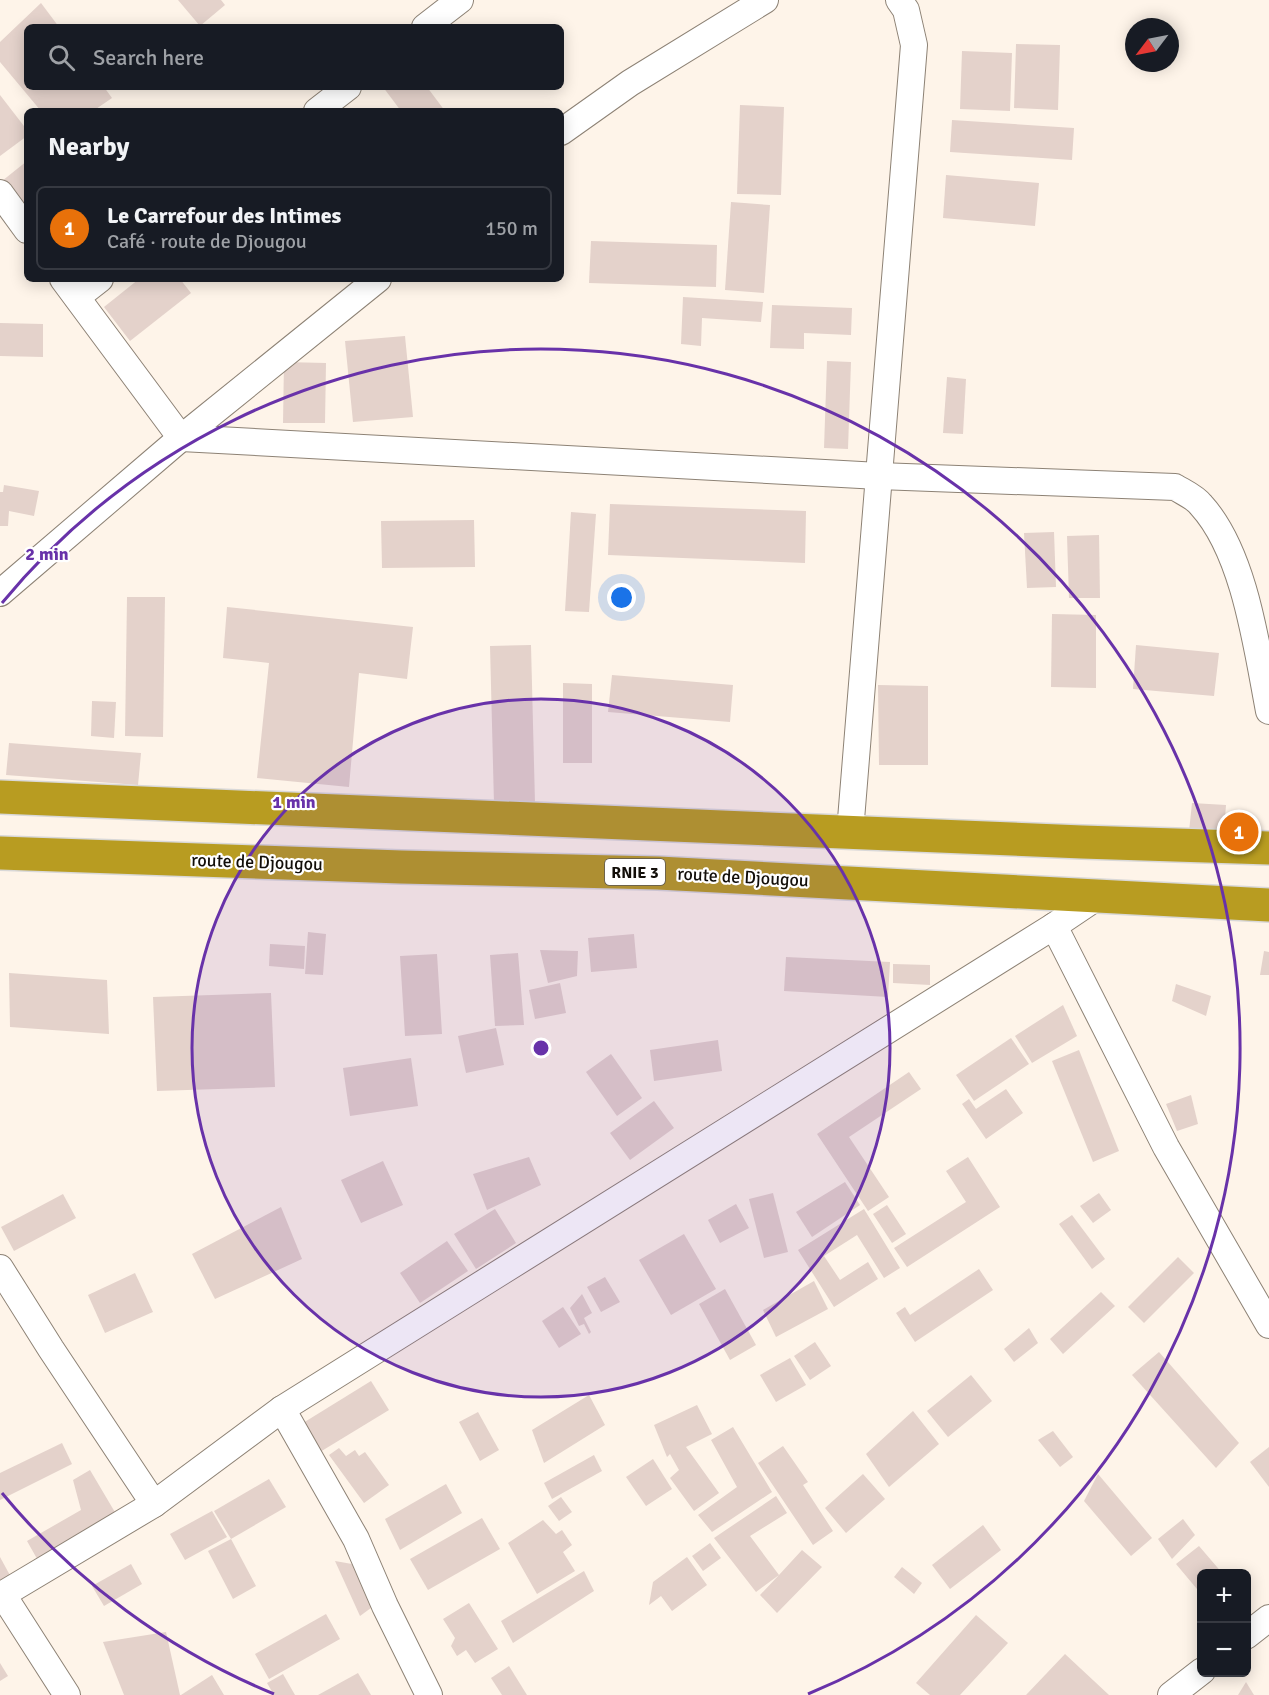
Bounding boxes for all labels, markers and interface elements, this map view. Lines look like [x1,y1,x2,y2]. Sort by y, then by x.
north arrow [1125,18,1179,72]
search box [24,24,564,90]
icon: search [45,41,78,74]
text: Search here [93,44,204,71]
text: Nearby [48,131,129,163]
text: Le Carrefour des Intimes [107,202,341,229]
text: 1 [64,216,75,241]
text: 150 m [485,216,538,241]
text: Café · route de Djougou [107,229,307,254]
text: 2 min [25,543,69,565]
your location [607,583,636,612]
text: 1 min [272,791,316,813]
pin: 1 [1220,810,1258,854]
street label: route de Djougou [191,849,323,875]
road number: RNIE 3 [605,859,665,885]
street label: route de Djougou [677,863,809,891]
centre of rings [531,1038,551,1058]
map controls [1197,1569,1251,1677]
button: + [1197,1569,1251,1623]
button: − [1197,1623,1251,1677]

